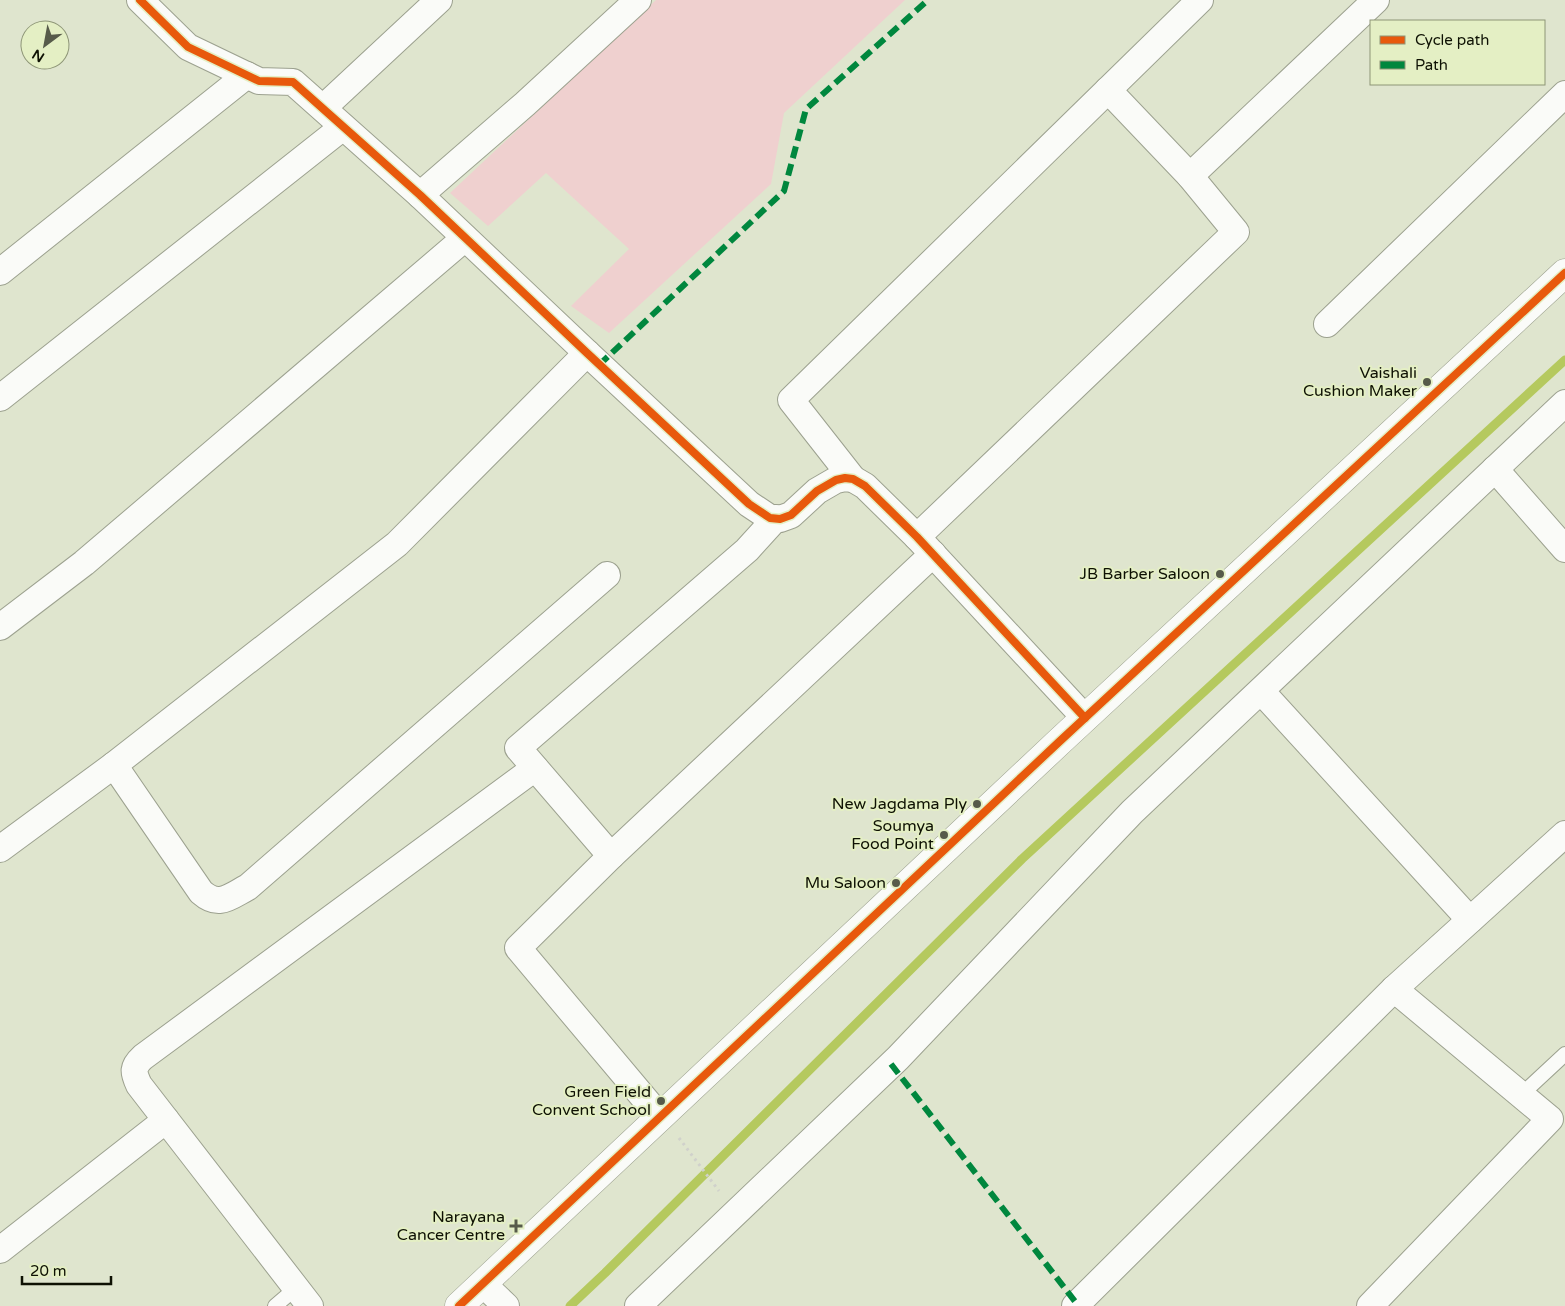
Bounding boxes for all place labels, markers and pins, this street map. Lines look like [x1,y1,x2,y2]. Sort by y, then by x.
place label: Vaishali Cushion Maker [1303,363,1418,401]
marker: Vaishali Cushion Maker [1421,376,1433,388]
place label: JB Barber Saloon [1080,564,1210,584]
marker: JB Barber Saloon [1214,568,1226,580]
place label: New Jagdama Ply [832,794,967,814]
marker: New Jagdama Ply [971,798,983,810]
place label: Soumya Food Point [851,816,934,854]
marker: Soumya Food Point [938,829,950,841]
place label: Mu Saloon [805,873,886,893]
marker: Mu Saloon [890,877,902,889]
place label: Green Field Convent School [532,1082,651,1120]
marker: Green Field Convent School [655,1095,667,1107]
place label: Narayana Cancer Centre [397,1207,505,1245]
marker: Narayana Cancer Centre [509,1219,523,1233]

